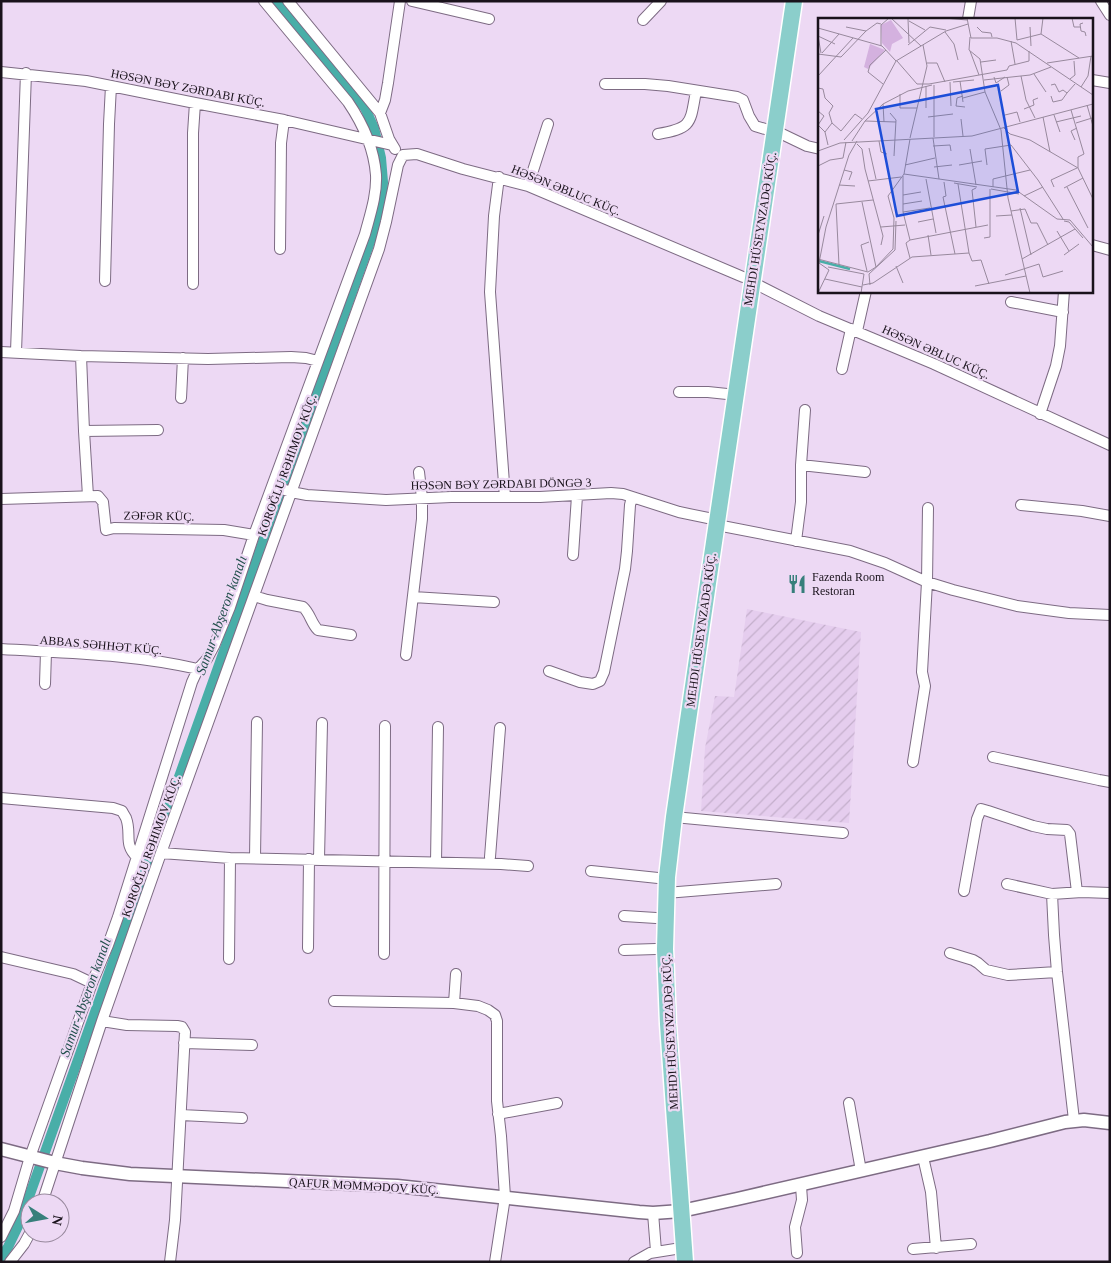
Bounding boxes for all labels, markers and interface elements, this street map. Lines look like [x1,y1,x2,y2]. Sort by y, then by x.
inset map [818,18,1094,292]
street label: HƏSƏN BƏY ZƏRDABI KÜÇ. [110,66,266,110]
street label: MEHDI HÜSEYNZADƏ KÜÇ. [741,151,779,307]
street label: HƏSƏN ƏBLUC KÜÇ. [509,162,623,218]
street label: HƏSƏN ƏBLUC KÜÇ. [880,322,992,382]
street label: KOROĞLU RƏHIMOV KÜÇ. [255,392,319,538]
street label: HƏSƏN BƏY ZƏRDABI DÖNGƏ 3 [410,475,592,493]
street label: ZƏFƏR KÜÇ. [124,508,194,524]
street label: MEHDI HÜSEYNZADƏ KÜÇ. [683,552,719,708]
water label: Samur-Abşeron kanalı [193,554,250,677]
place label: Fazenda Room Restoran [812,570,885,598]
restaurant icon: Fazenda Room Restoran [786,573,808,595]
street label: ABBAS SƏHHƏT KÜÇ. [39,633,163,657]
street label: KOROĞLU RƏHIMOV KÜÇ. [119,773,183,919]
water label: Samur-Abşeron kanalı [57,936,114,1059]
street label: MEHDI HÜSEYNZADƏ KÜÇ. [659,954,681,1110]
street label: QAFUR MƏMMƏDOV KÜÇ. [289,1175,439,1197]
north arrow [20,1193,70,1243]
text: N [49,1214,66,1227]

